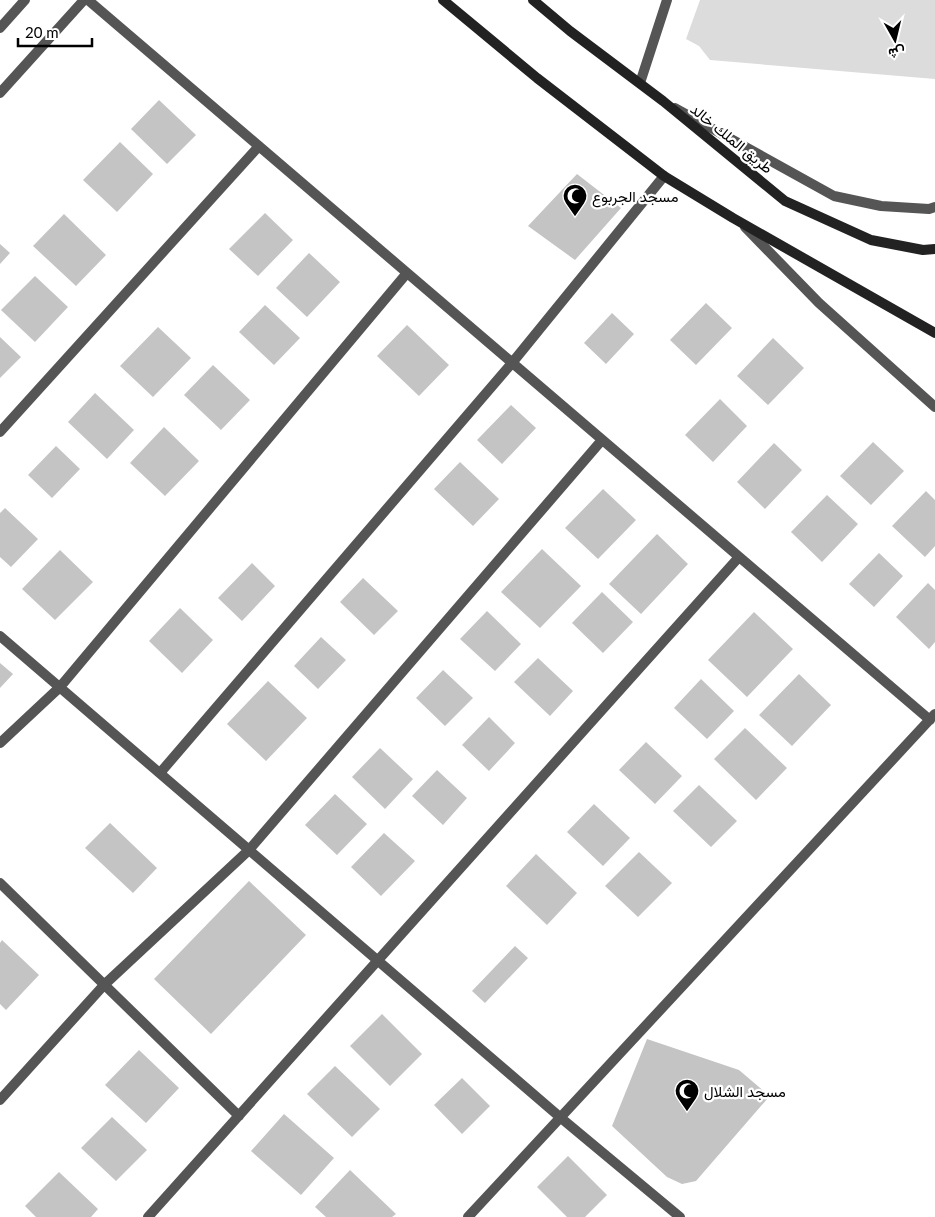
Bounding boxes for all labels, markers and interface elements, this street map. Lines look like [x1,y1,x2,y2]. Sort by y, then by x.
scale bar [18,15,91,47]
north arrow [870,15,920,65]
text: 20 m [25,23,59,41]
text: ش [887,43,906,63]
street label: طريق الملك خالد [686,99,777,178]
mosque icon: مسجد الجربوع [562,183,588,217]
place label: مسجد الجربوع [592,187,679,208]
mosque icon: مسجد الشلال [674,1078,700,1112]
place label: مسجد الشلال [704,1082,786,1101]

